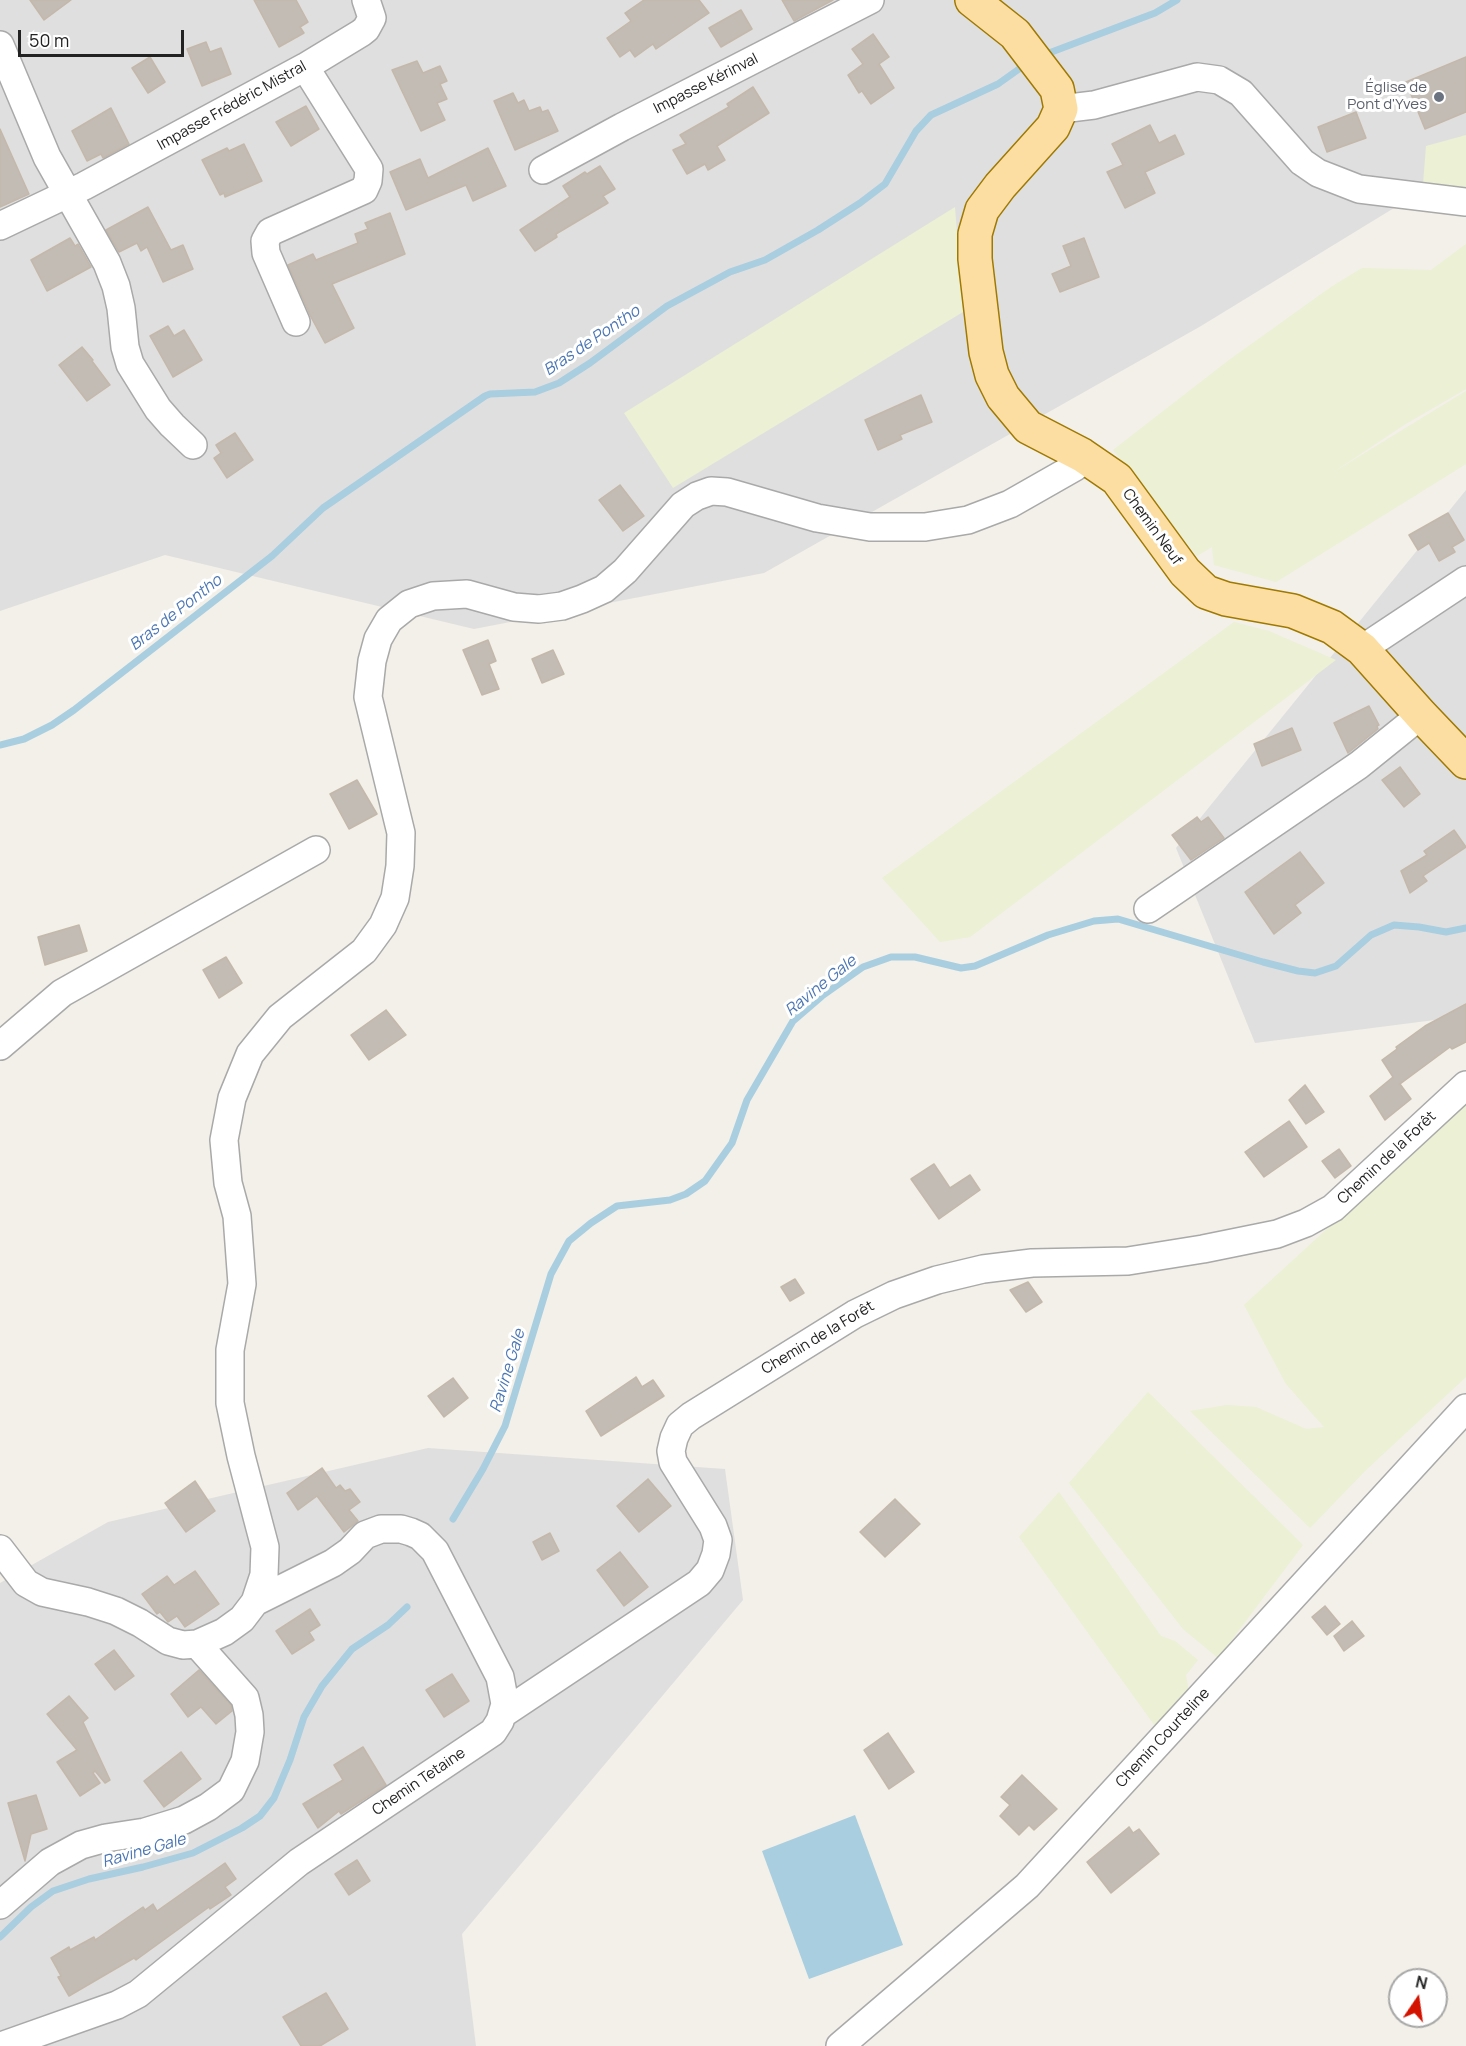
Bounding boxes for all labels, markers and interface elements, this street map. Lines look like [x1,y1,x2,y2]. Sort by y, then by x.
scale bar [21,18,188,56]
text: 50 m [29,28,69,52]
street label: Impasse Kérinval [651,50,761,118]
street label: Impasse Frédéric Mistral [154,58,310,154]
place label: Église de Pont d'Yves [1347,79,1427,114]
marker: Église de Pont d'Yves [1432,90,1446,104]
water label: Bras de Pontho [540,302,644,380]
street label: Chemin Neuf [1118,485,1186,569]
water label: Bras de Pontho [126,571,226,655]
water label: Ravine Gale [782,952,860,1020]
street label: Chemin de la Forêt [1334,1108,1440,1208]
street label: Chemin de la Forêt [758,1297,878,1379]
water label: Ravine Gale [486,1327,530,1415]
street label: Chemin Courteline [1112,1685,1214,1791]
street label: Chemin Tetaine [369,1744,469,1820]
water label: Ravine Gale [100,1830,188,1872]
north arrow [1388,1968,1448,2028]
text: N [1414,1970,1430,1994]

